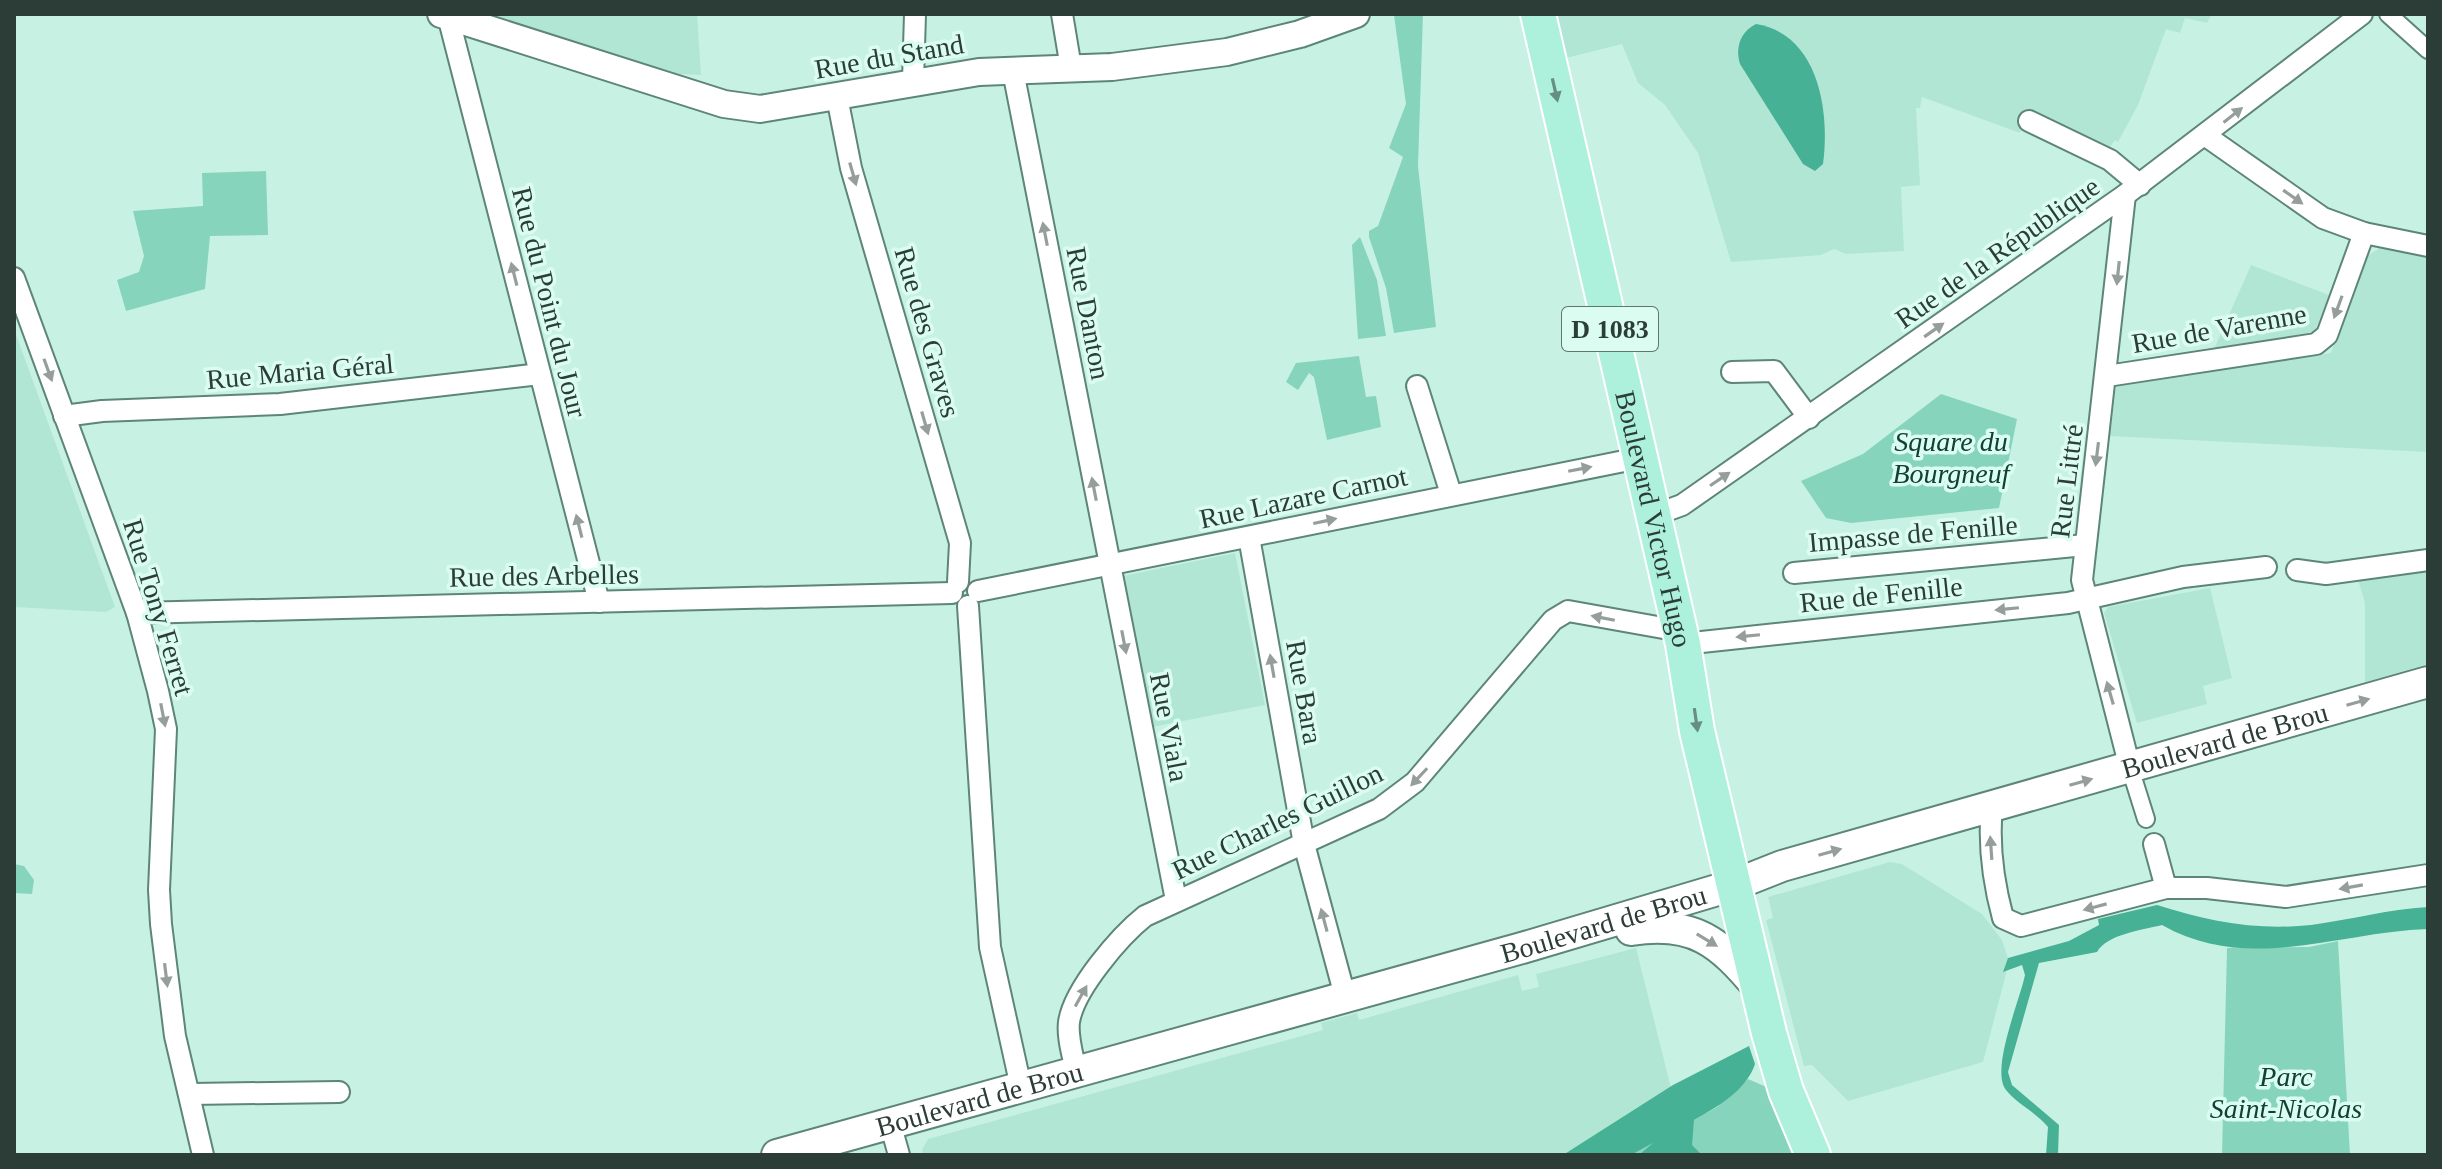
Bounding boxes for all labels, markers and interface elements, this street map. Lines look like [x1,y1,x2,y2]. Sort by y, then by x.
street label: Rue du Stand [812,28,966,85]
one-way arrow [1549,78,1562,103]
one-way arrow [2223,108,2243,124]
one-way arrow [847,162,860,186]
street label: Rue de la République [1889,170,2105,334]
street label: Rue du Point du Jour [506,184,593,421]
one-way arrow [2283,189,2304,204]
one-way arrow [1038,221,1051,246]
street label: Rue des Graves [888,243,967,421]
street label: Rue Danton [1060,244,1117,382]
one-way arrow [2111,261,2124,286]
one-way arrow [508,262,520,287]
one-way arrow [2331,295,2343,319]
street label: Rue de Varenne [2129,298,2309,359]
road number: D 1083 [1562,307,1658,351]
one-way arrow [1923,323,1944,339]
street label: Rue Maria Géral [205,348,395,395]
one-way arrow [42,358,55,382]
street label: Boulevard Victor Hugo [1609,388,1698,650]
one-way arrow [919,412,932,436]
street label: Rue Littré [2044,422,2089,540]
park label: Square du Bourgneuf [1892,426,2013,489]
one-way arrow [2090,442,2103,467]
street label: Rue Lazare Carnot [1196,460,1410,535]
one-way arrow [1568,463,1593,475]
one-way arrow [1710,472,1731,487]
one-way arrow [1087,477,1100,502]
street label: Impasse de Fenille [1807,509,2019,558]
one-way arrow [573,514,585,539]
one-way arrow [1313,514,1338,527]
street label: Rue Tony Ferret [117,515,200,699]
street label: Rue des Arbelles [449,558,639,593]
street label: Rue de Fenille [1798,571,1964,618]
one-way arrow [1994,602,2019,615]
one-way arrow [1591,611,1616,624]
one-way arrow [1119,630,1131,655]
one-way arrow [1736,630,1761,643]
street label: Rue Bara [1280,638,1329,747]
one-way arrow [1265,653,1277,678]
street label: Rue Viala [1144,670,1195,785]
one-way arrow [2104,680,2116,705]
one-way arrow [2346,695,2370,708]
street label: Boulevard de Brou [2118,696,2331,785]
one-way arrow [157,703,170,728]
one-way arrow [1690,708,1703,733]
street label: Rue Charles Guillon [1167,757,1387,886]
one-way arrow [1410,767,1428,786]
one-way arrow [2068,775,2093,787]
one-way arrow [1984,835,1997,860]
one-way arrow [1819,845,1843,858]
street label: Boulevard de Brou [1497,879,1710,969]
one-way arrow [2338,882,2363,894]
one-way arrow [2082,902,2107,914]
one-way arrow [1318,908,1330,933]
one-way arrow [1696,933,1718,947]
one-way arrow [160,963,173,988]
one-way arrow [1073,985,1087,1007]
street label: Boulevard de Brou [873,1056,1086,1143]
park label: Parc Saint-Nicolas [2210,1061,2362,1124]

